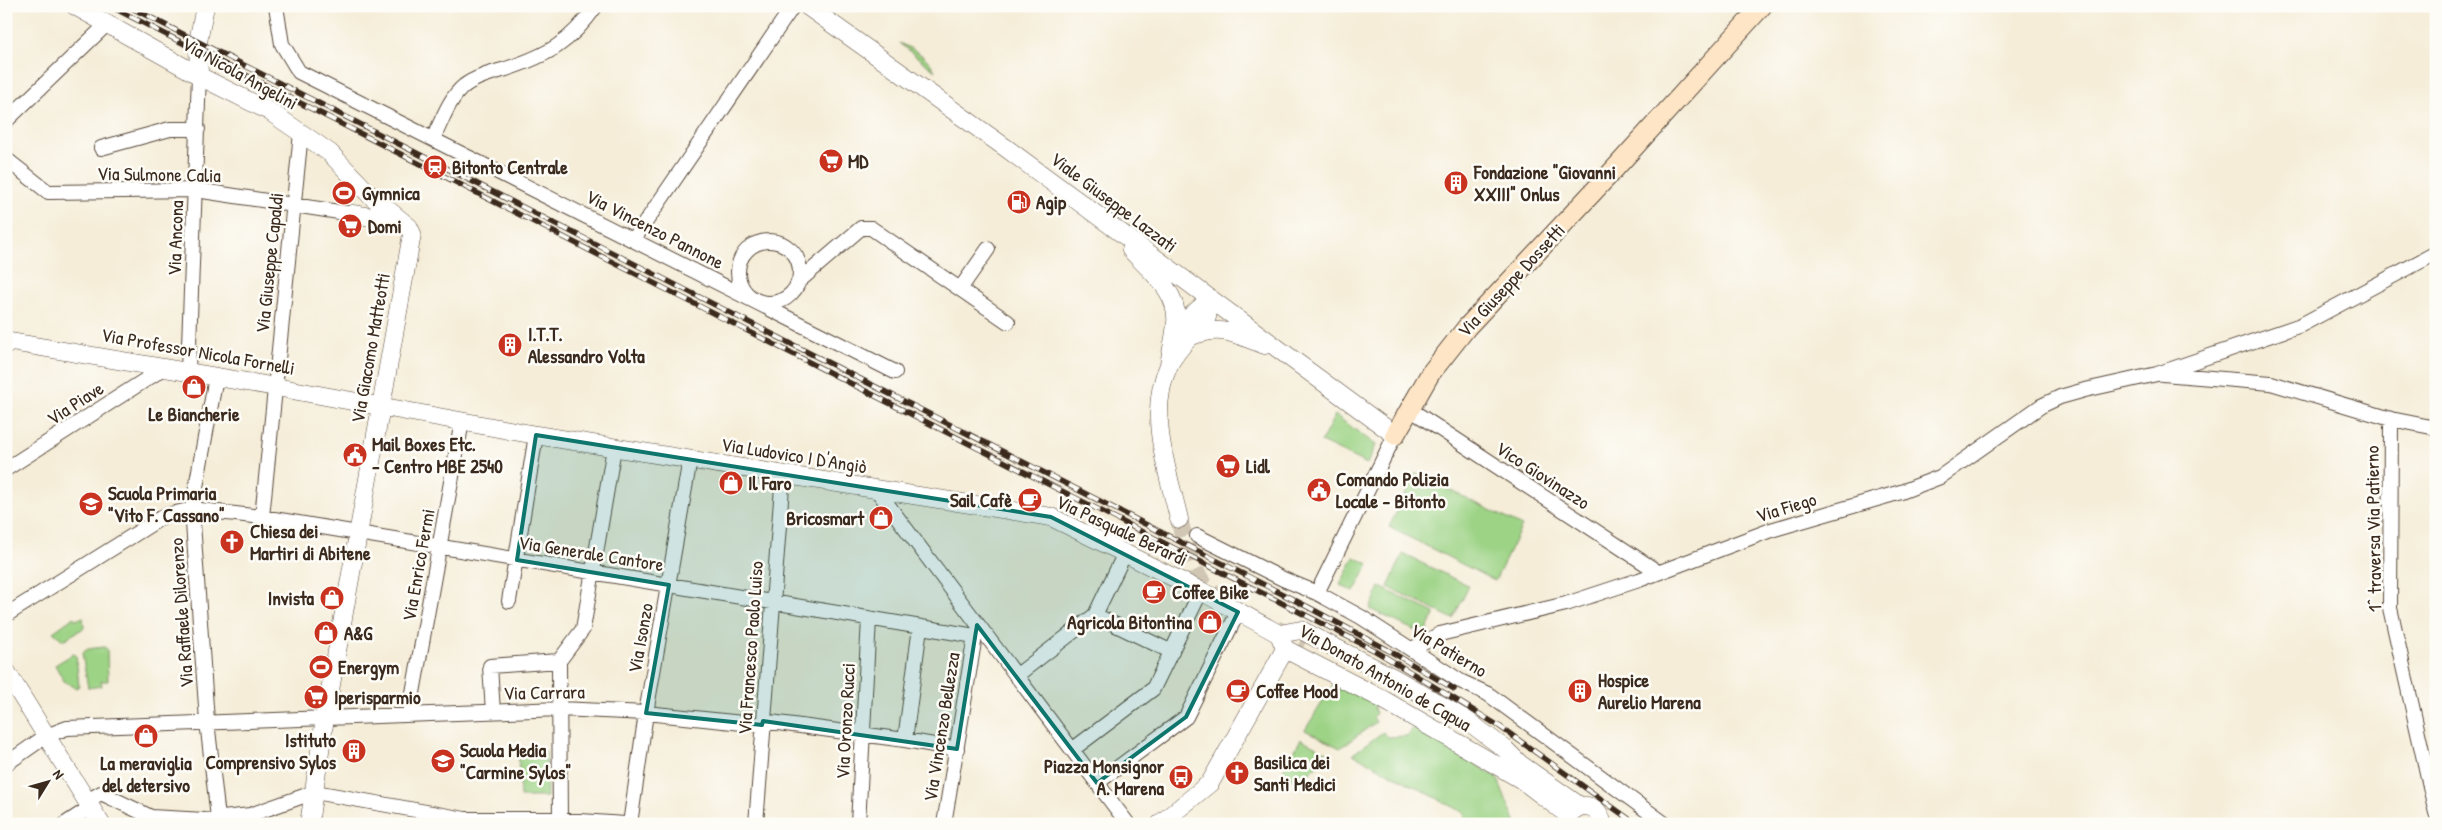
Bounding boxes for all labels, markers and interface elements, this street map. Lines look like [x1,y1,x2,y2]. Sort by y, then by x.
street label: Via Nicola Angelini [177,30,303,116]
street label: Viale Giuseppe Lazzati [1045,146,1183,258]
supermarket icon: MD [818,148,844,174]
place label: MD [848,148,869,174]
station icon: Bitonto Centrale [422,154,448,180]
place label: Bitonto Centrale [452,154,568,180]
place label: Fondazione "Giovanni XXIII" Onlus [1473,159,1616,207]
street label: Via Sulmone Calia [97,160,222,188]
building icon: Fondazione "Giovanni XXIII" Onlus [1443,170,1469,196]
sports icon: Gymnica [331,180,357,206]
place label: Gymnica [362,180,420,207]
street label: Via Vincenzo Pannone [582,183,729,275]
fuel station icon: Agip [1006,189,1032,215]
place label: Agip [1036,189,1067,216]
street label: Via Giuseppe Capaldi [249,192,289,334]
street label: Via Ancona [161,199,189,276]
supermarket icon: Domi [337,213,363,239]
place label: Domi [368,213,402,239]
street label: Via Giuseppe Dossetti [1451,217,1571,343]
street label: Via Giacomo Matteotti [344,271,396,425]
street label: Via Professor Nicola Fornelli [99,321,297,381]
place label: I.T.T. Alessandro Volta [528,321,645,369]
building icon: I.T.T. Alessandro Volta [497,332,523,358]
shop icon: Le Biancherie [181,374,207,400]
street label: Via Piave [42,375,109,431]
place label: Le Biancherie [149,401,240,427]
place label: Mail Boxes Etc. - Centro MBE 2540 [372,431,503,479]
street label: Via Ludovico I D'Angiò [719,431,869,479]
street label: Vico Giovinazzo [1491,435,1595,515]
public building icon: Mail Boxes Etc. - Centro MBE 2540 [342,442,368,468]
street label: 1^ traversa Via Patierno [2359,445,2387,612]
supermarket icon: Lidl [1215,453,1241,479]
place label: Lidl [1246,453,1271,479]
place label: Comando Polizia Locale - Bitonto [1336,466,1449,514]
shop icon: Il Faro [718,470,744,496]
place label: Il Faro [748,470,792,496]
public building icon: Comando Polizia Locale - Bitonto [1306,477,1332,503]
place label: Scuola Primaria "Vito F. Cassano" [108,480,225,528]
street label: Via Fiego [1753,485,1820,528]
place label: Sail Cafè [950,487,1012,513]
cafe icon: Sail Cafè [1017,487,1043,513]
street label: Via Pasquale Berardi [1052,488,1192,572]
school or university icon: Scuola Primaria "Vito F. Cassano" [78,491,104,517]
place label: Bricosmart [786,505,865,531]
shop icon: Bricosmart [868,505,894,531]
street label: Via Enrico Fermi [395,507,441,623]
place label: Chiesa dei Martiri di Abitene [250,518,371,566]
church icon: Chiesa dei Martiri di Abitene [219,529,245,555]
street label: Via Generale Cantore [516,529,666,577]
street label: Via Raffaele Dilorenzo [163,537,199,689]
street label: Via Francesco Paolo Luiso [731,560,769,736]
cafe icon: Coffee Bike [1141,579,1167,605]
place label: Coffee Bike [1172,579,1249,605]
place label: Invista [268,585,315,611]
shop icon: Invista [319,585,345,611]
street label: Via Isonzo [621,601,659,675]
place label: Agricola Bitontina [1067,609,1193,636]
shop icon: Agricola Bitontina [1197,609,1223,635]
street label: Via Donato Antonio de Capua [1294,617,1477,737]
street label: Via Patierno [1406,617,1493,683]
shop icon: A&G [313,620,339,646]
place label: A&G [344,620,373,646]
street label: Via Vincenzo Bellezza [916,650,966,803]
sports icon: Energym [308,654,334,680]
place label: Energym [338,654,399,681]
street label: Via Oronzo Rucci [829,662,861,780]
place label: Hospice Aurelio Marena [1598,667,1701,715]
street label: Via Carrara [503,678,585,706]
cafe icon: Coffee Mood [1225,678,1251,704]
place label: Coffee Mood [1256,678,1338,704]
building icon: Hospice Aurelio Marena [1567,678,1593,704]
supermarket icon: Iperisparmio [303,684,329,710]
place label: Iperisparmio [334,684,421,711]
shop icon: La meraviglia del detersivo [133,723,159,749]
place label: Istituto Comprensivo Sylos [205,727,337,776]
place label: Scuola Media "Carmine Sylos" [460,737,571,786]
building icon: Istituto Comprensivo Sylos [341,738,367,764]
school or university icon: Scuola Media "Carmine Sylos" [430,748,456,774]
place label: Basilica dei Santi Medici [1254,749,1336,797]
place label: La meraviglia del detersivo [100,750,192,798]
place label: Piazza Monsignor A. Marena [1044,753,1165,801]
north arrow [22,758,72,808]
church icon: Basilica dei Santi Medici [1224,760,1250,786]
bus stop icon: Piazza Monsignor A. Marena [1168,764,1194,790]
text: N [49,765,69,783]

